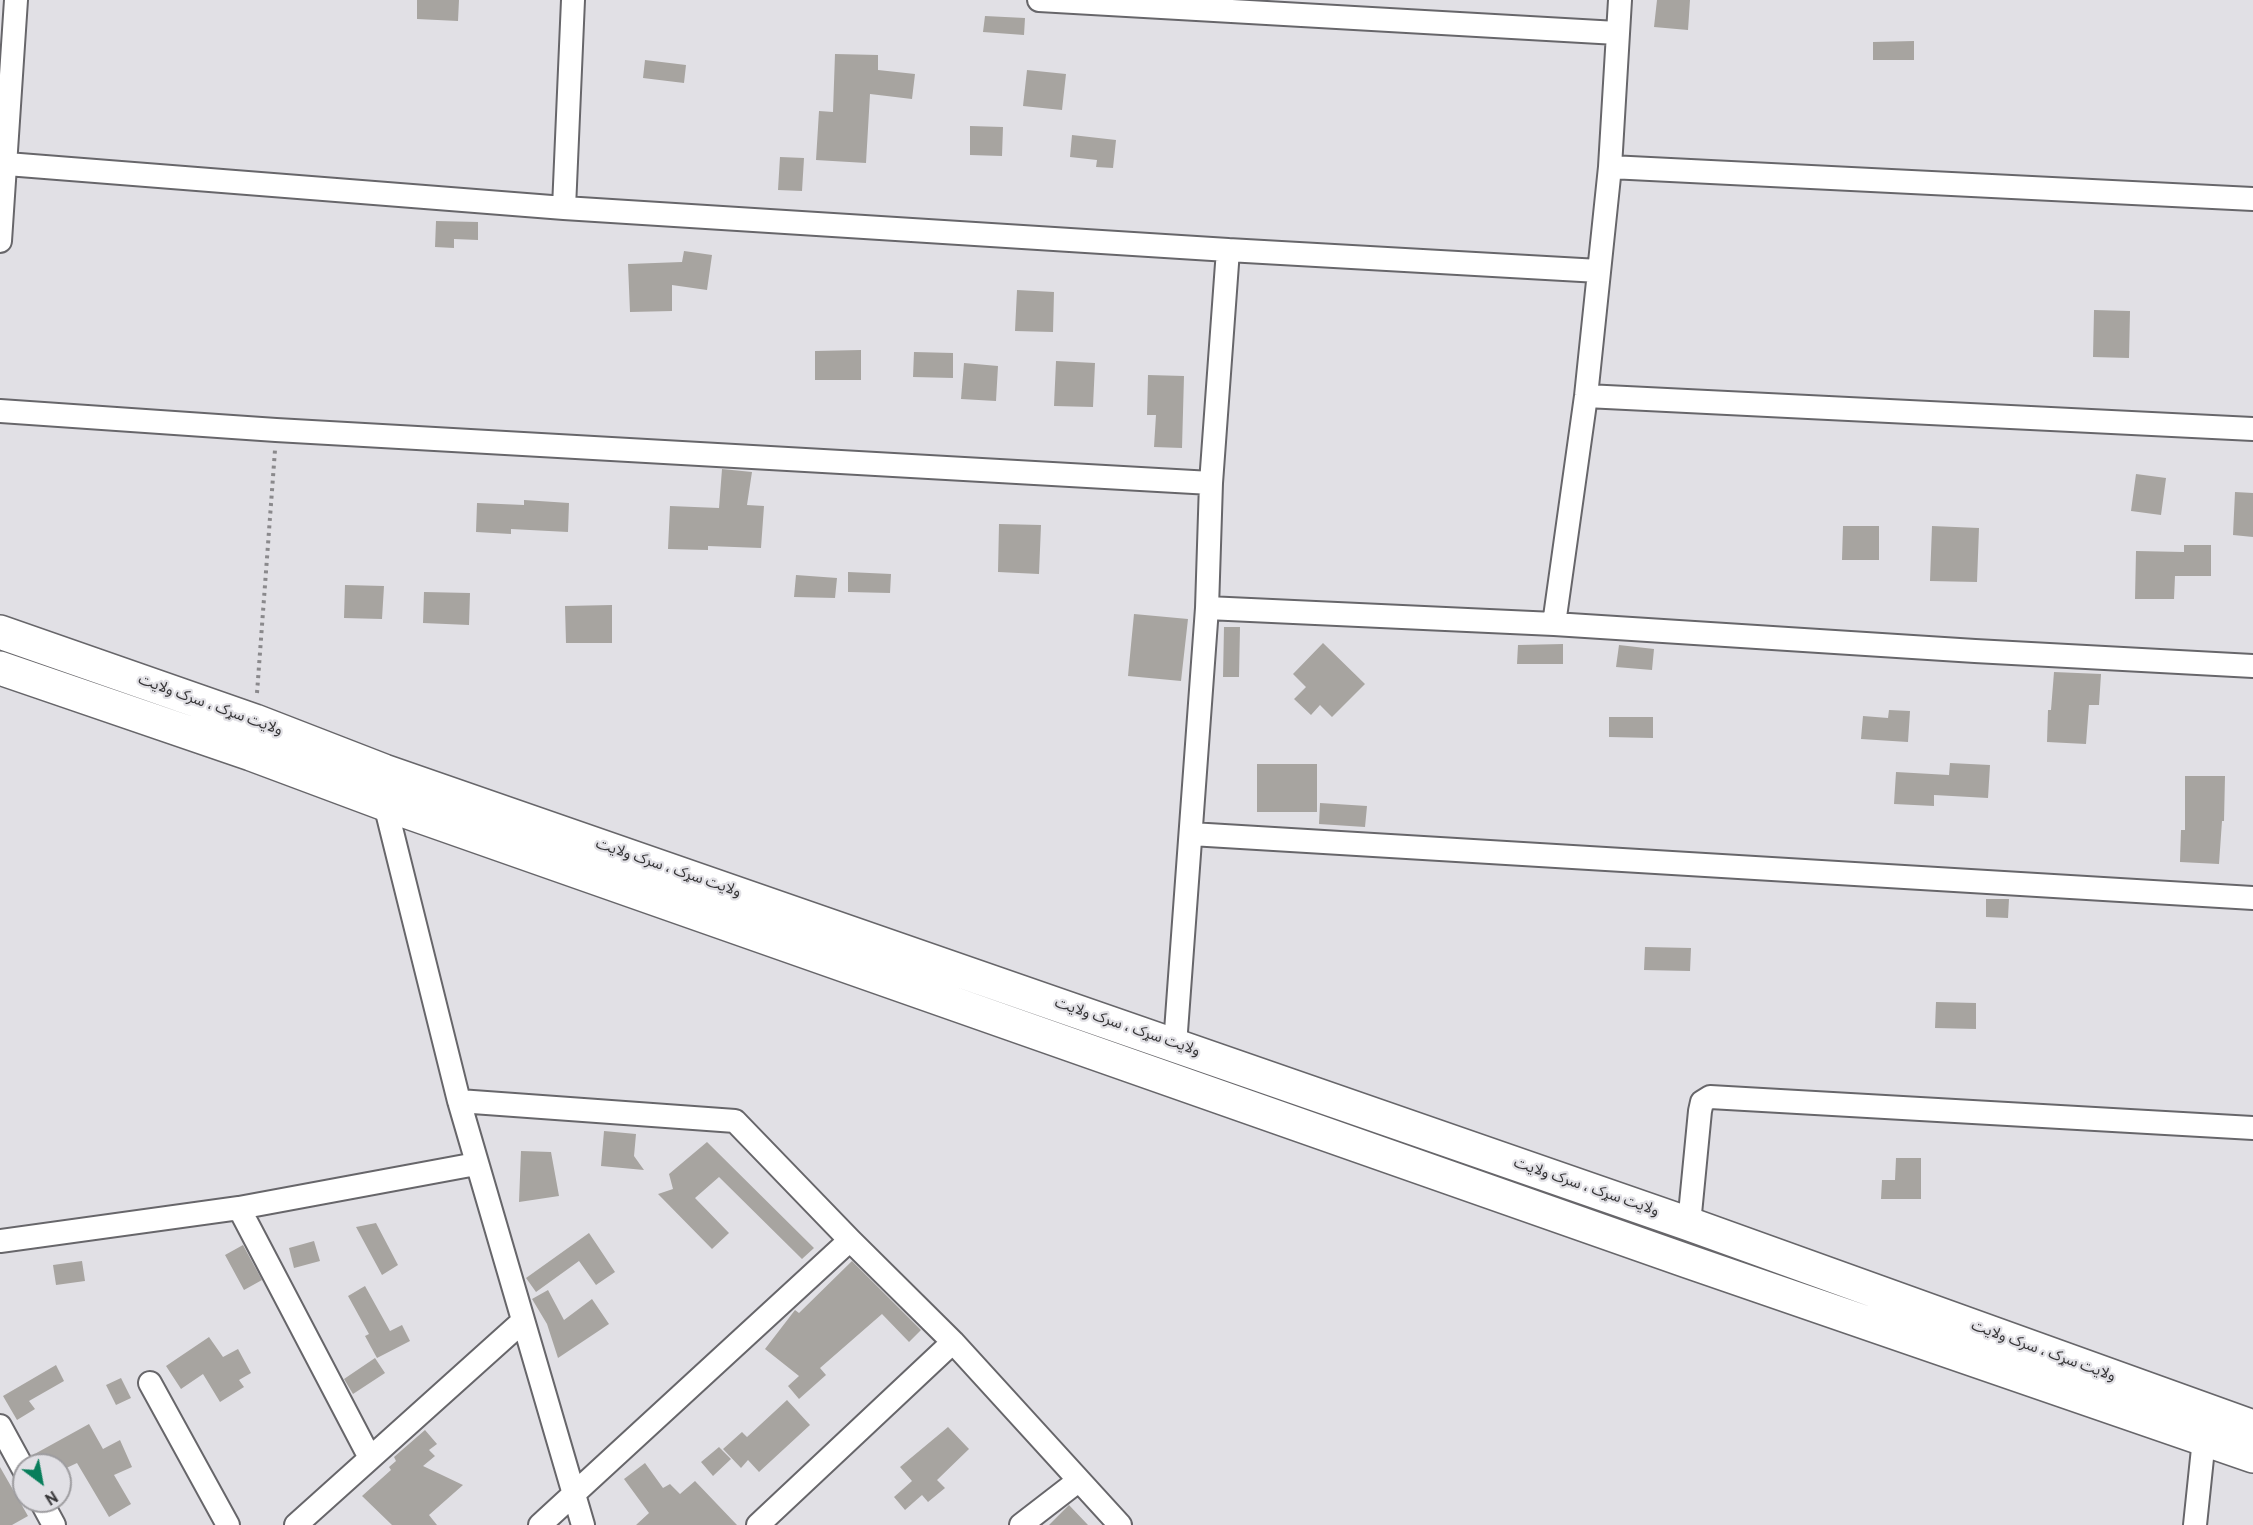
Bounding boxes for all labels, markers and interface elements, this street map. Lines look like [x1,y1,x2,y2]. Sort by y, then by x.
street label: ولایت سړک ، سرک ولایت [135,672,285,740]
street label: ولایت سړک ، سرک ولایت [593,836,743,902]
street label: ولایت سړک ، سرک ولایت [1052,995,1202,1061]
street label: ولایت سړک ، سرک ولایت [1511,1155,1661,1221]
street label: ولایت سړک ، سرک ولایت [1968,1318,2118,1386]
north arrow [12,1453,72,1513]
text: N [40,1485,61,1508]

